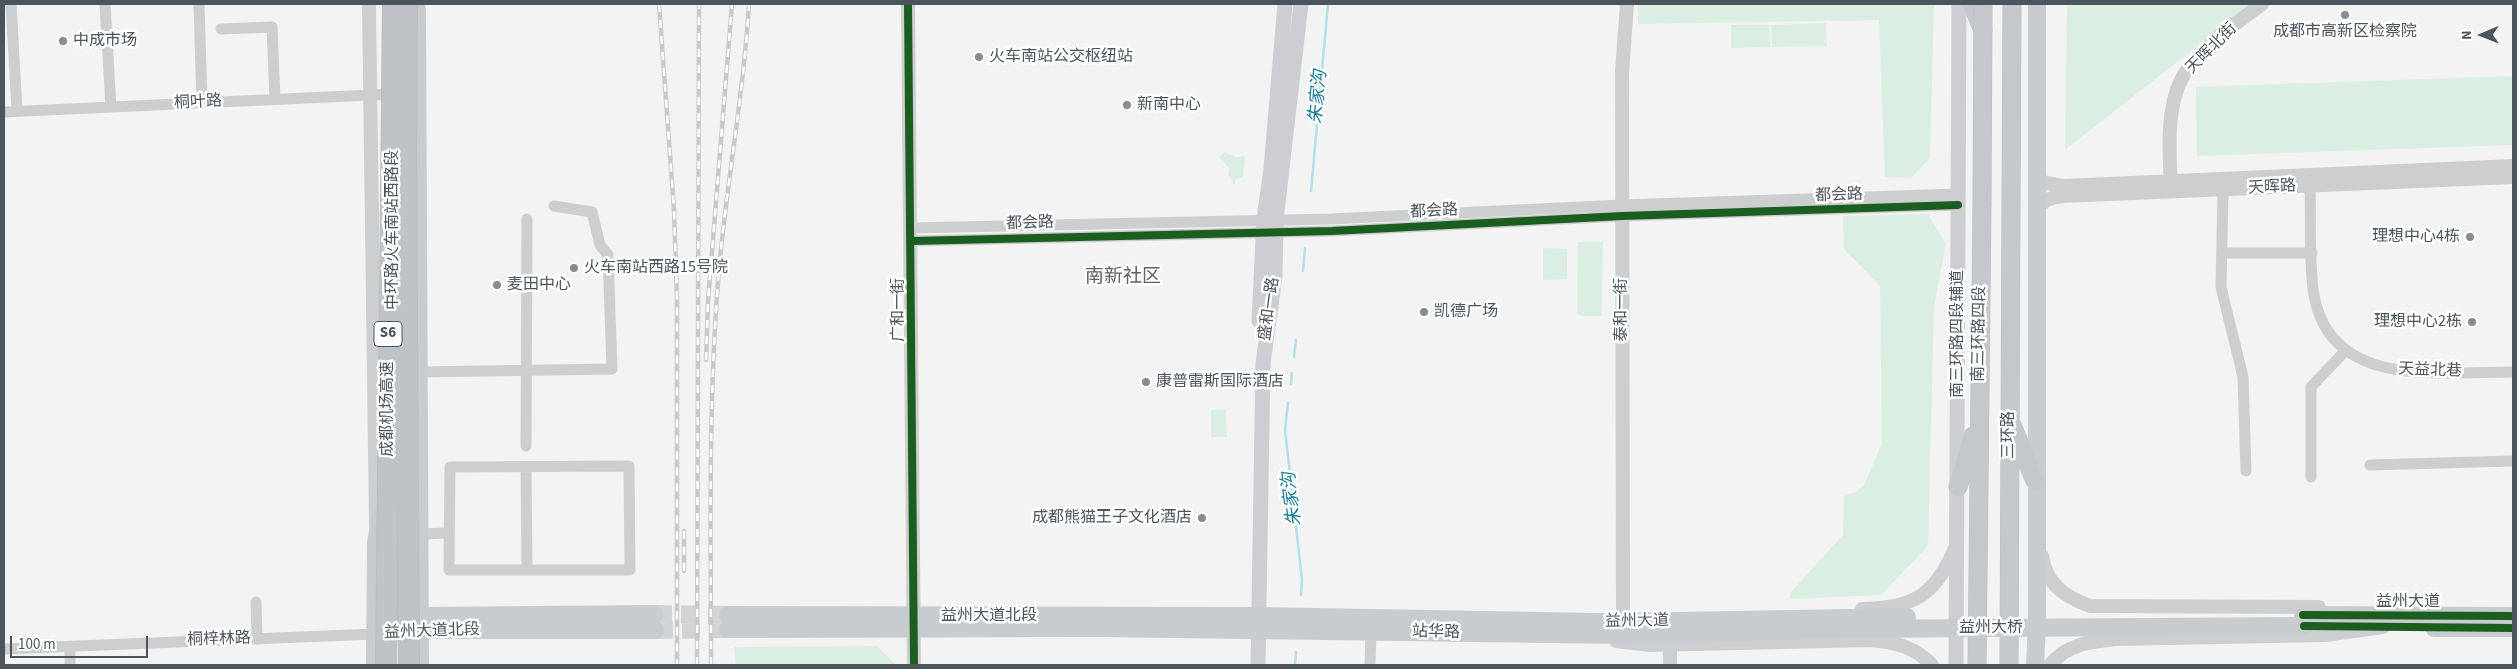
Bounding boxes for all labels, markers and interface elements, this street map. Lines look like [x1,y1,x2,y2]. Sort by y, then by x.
marker: 成都市高新区检察院 [2339,9,2351,21]
north arrow [2457,10,2507,60]
street label: 天晖北街 [2183,20,2241,78]
place label: 成都市高新区检察院 [2273,22,2417,42]
text: N [2457,30,2477,40]
place label: 中成市场 [73,31,137,51]
marker: 中成市场 [57,35,69,47]
place label: 火车南站公交枢纽站 [989,47,1133,67]
marker: 火车南站公交枢纽站 [973,51,985,63]
water label: 朱家沟 [1306,69,1332,125]
street label: 桐叶路 [174,92,222,114]
place label: 新南中心 [1137,95,1201,115]
marker: 新南中心 [1121,99,1133,111]
street label: 中环路火车南站西路段 [383,150,403,310]
street label: 天晖路 [2248,177,2296,199]
street label: 都会路 [1815,186,1863,206]
street label: 都会路 [1410,201,1458,223]
street label: 都会路 [1006,214,1054,234]
place label: 理想中心4栋 [2372,227,2460,247]
marker: 理想中心4栋 [2464,231,2476,243]
place label: 火车南站西路15号院 [584,258,728,278]
marker: 火车南站西路15号院 [568,262,580,274]
district label: 南新社区 [1085,267,1161,289]
street label: 南三环路四段辅道 [1948,270,1968,398]
place label: 麦田中心 [507,275,571,295]
street label: 盛和一路 [1256,276,1284,342]
street label: 广和一街 [889,278,909,342]
street label: 泰和一街 [1612,278,1632,342]
marker: 麦田中心 [491,279,503,291]
street label: 南三环路四段 [1970,286,1990,382]
place label: 凯德广场 [1434,302,1498,322]
marker: 凯德广场 [1418,306,1430,318]
place label: 理想中心2栋 [2374,312,2462,332]
marker: 理想中心2栋 [2466,316,2478,328]
road number: S6 [374,322,402,346]
street label: 天益北巷 [2398,360,2462,382]
street label: 成都机场高速 [378,361,398,457]
place label: 康普雷斯国际酒店 [1156,372,1284,392]
marker: 康普雷斯国际酒店 [1140,376,1152,388]
street label: 三环路 [1999,411,2019,459]
water label: 朱家沟 [1279,471,1307,527]
place label: 成都熊猫王子文化酒店 [1032,508,1192,528]
marker: 成都熊猫王子文化酒店 [1196,512,1208,524]
street label: 益州大道 [2376,592,2440,612]
street label: 益州大道北段 [941,606,1037,626]
street label: 益州大道 [1605,612,1669,632]
street label: 益州大桥 [1959,618,2023,638]
street label: 益州大道北段 [384,621,480,643]
street label: 站华路 [1412,623,1460,643]
scale bar [12,626,150,658]
street label: 桐梓林路 [187,629,251,651]
text: 100 m [18,634,56,655]

